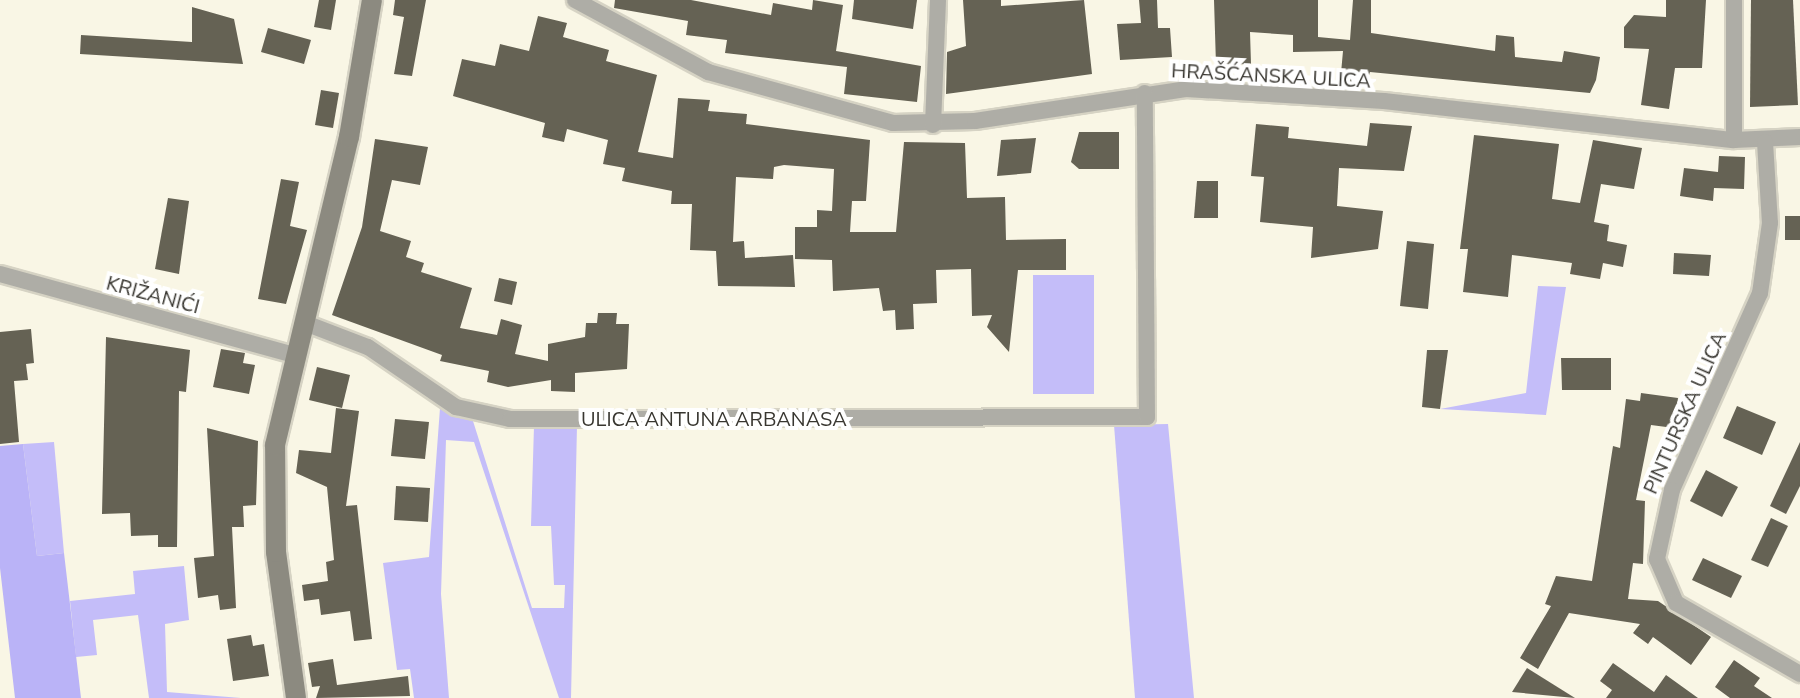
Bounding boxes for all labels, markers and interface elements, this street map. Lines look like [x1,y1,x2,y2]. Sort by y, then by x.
street label: HRAŠĆANSKA ULICA [1171,59,1371,93]
street label: KRIŽANIĆI [104,271,202,319]
street label: PINTURSKA ULICA [1638,328,1732,498]
street label: ULICA ANTUNA ARBANASA [581,407,847,431]

